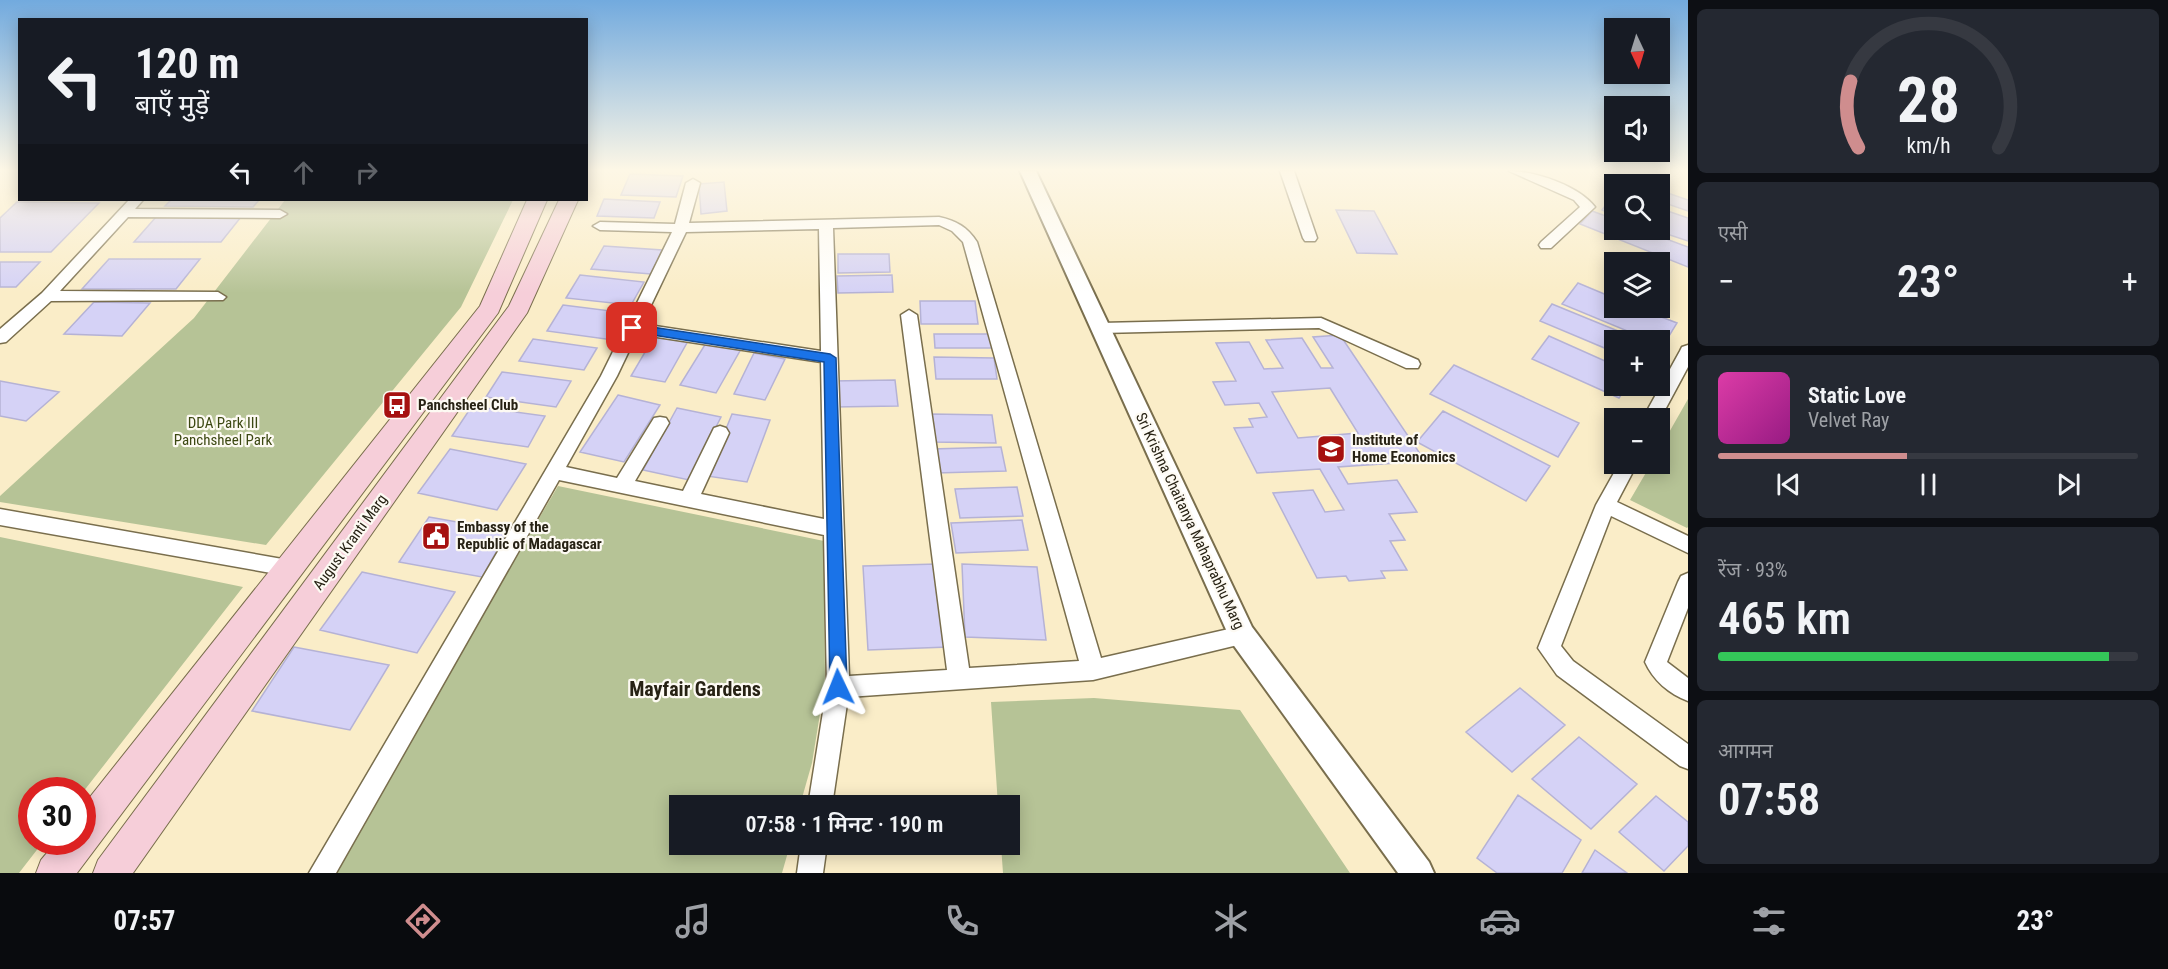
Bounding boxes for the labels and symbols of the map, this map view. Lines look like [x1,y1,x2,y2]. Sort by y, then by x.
north arrow [1604,18,1670,84]
pin [606,302,657,353]
bus stop icon: Panchsheel Club [381,389,413,421]
place label: Panchsheel Club [418,396,518,414]
street label: Sri Krishna Chaitanya Mahaprabhu Marg [1132,410,1248,632]
park label: DDA Park III Panchsheel Park [174,414,273,449]
place label: Institute of Home Economics [1352,431,1456,466]
school or university icon: Institute of Home Economics [1315,433,1347,465]
street label: August Kranti Marg [309,491,391,593]
place label: Embassy of the Republic of Madagascar [457,518,602,553]
public building icon: Embassy of the Republic of Madagascar [420,520,452,552]
position arrow [806,655,870,719]
district label: Mayfair Gardens [629,677,761,701]
speed limit sign: 30 [18,777,96,855]

